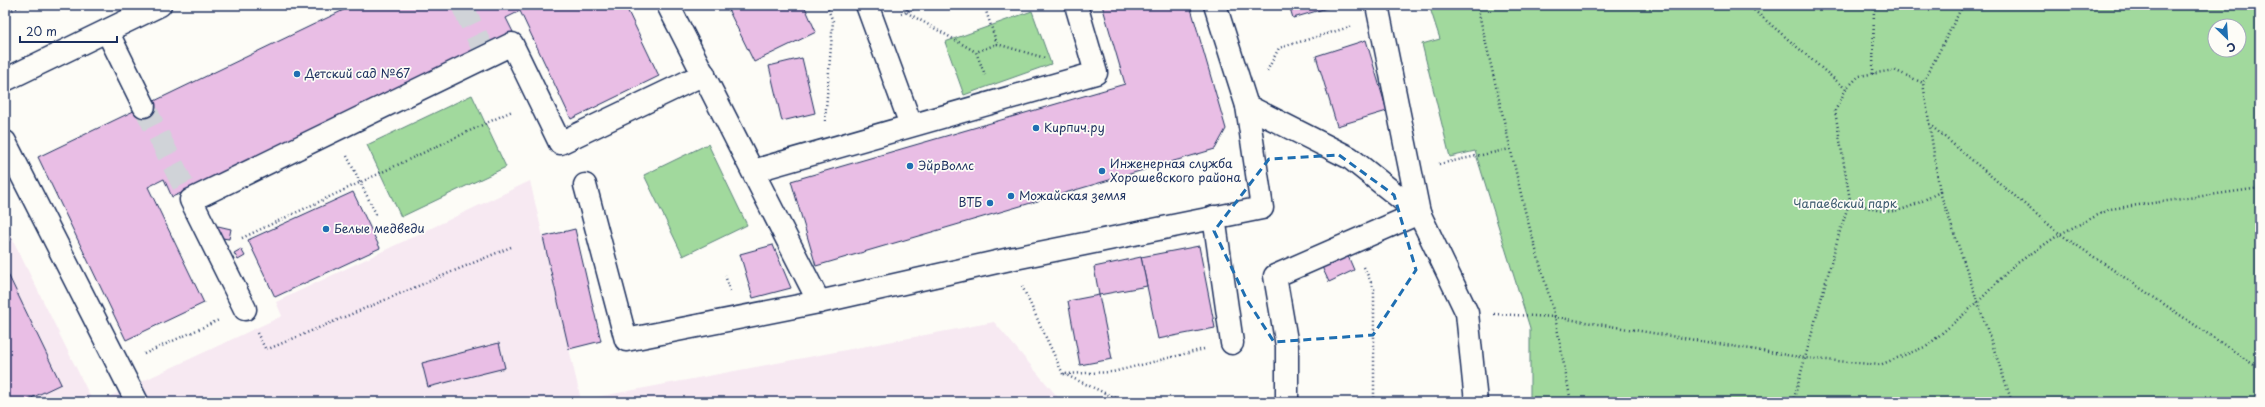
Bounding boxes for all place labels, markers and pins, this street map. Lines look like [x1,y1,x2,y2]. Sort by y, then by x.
place label: Детский сад №67 [304,64,410,82]
marker: Детский сад №67 [292,69,302,79]
place label: Кирпич.ру [1044,118,1105,136]
marker: Кирпич.ру [1031,123,1041,133]
place label: Инженерная служба Хорошевского района [1110,154,1241,186]
place label: ЭйрВоллс [918,156,974,174]
marker: ЭйрВоллс [905,161,915,171]
marker: Инженерная служба Хорошевского района [1097,166,1107,176]
place label: Можайская земля [1019,186,1126,204]
marker: Можайская земля [1006,191,1016,201]
place label: ВТБ [958,193,982,211]
marker: ВТБ [985,198,995,208]
place label: Белые медведи [334,219,425,237]
marker: Белые медведи [321,224,331,234]

